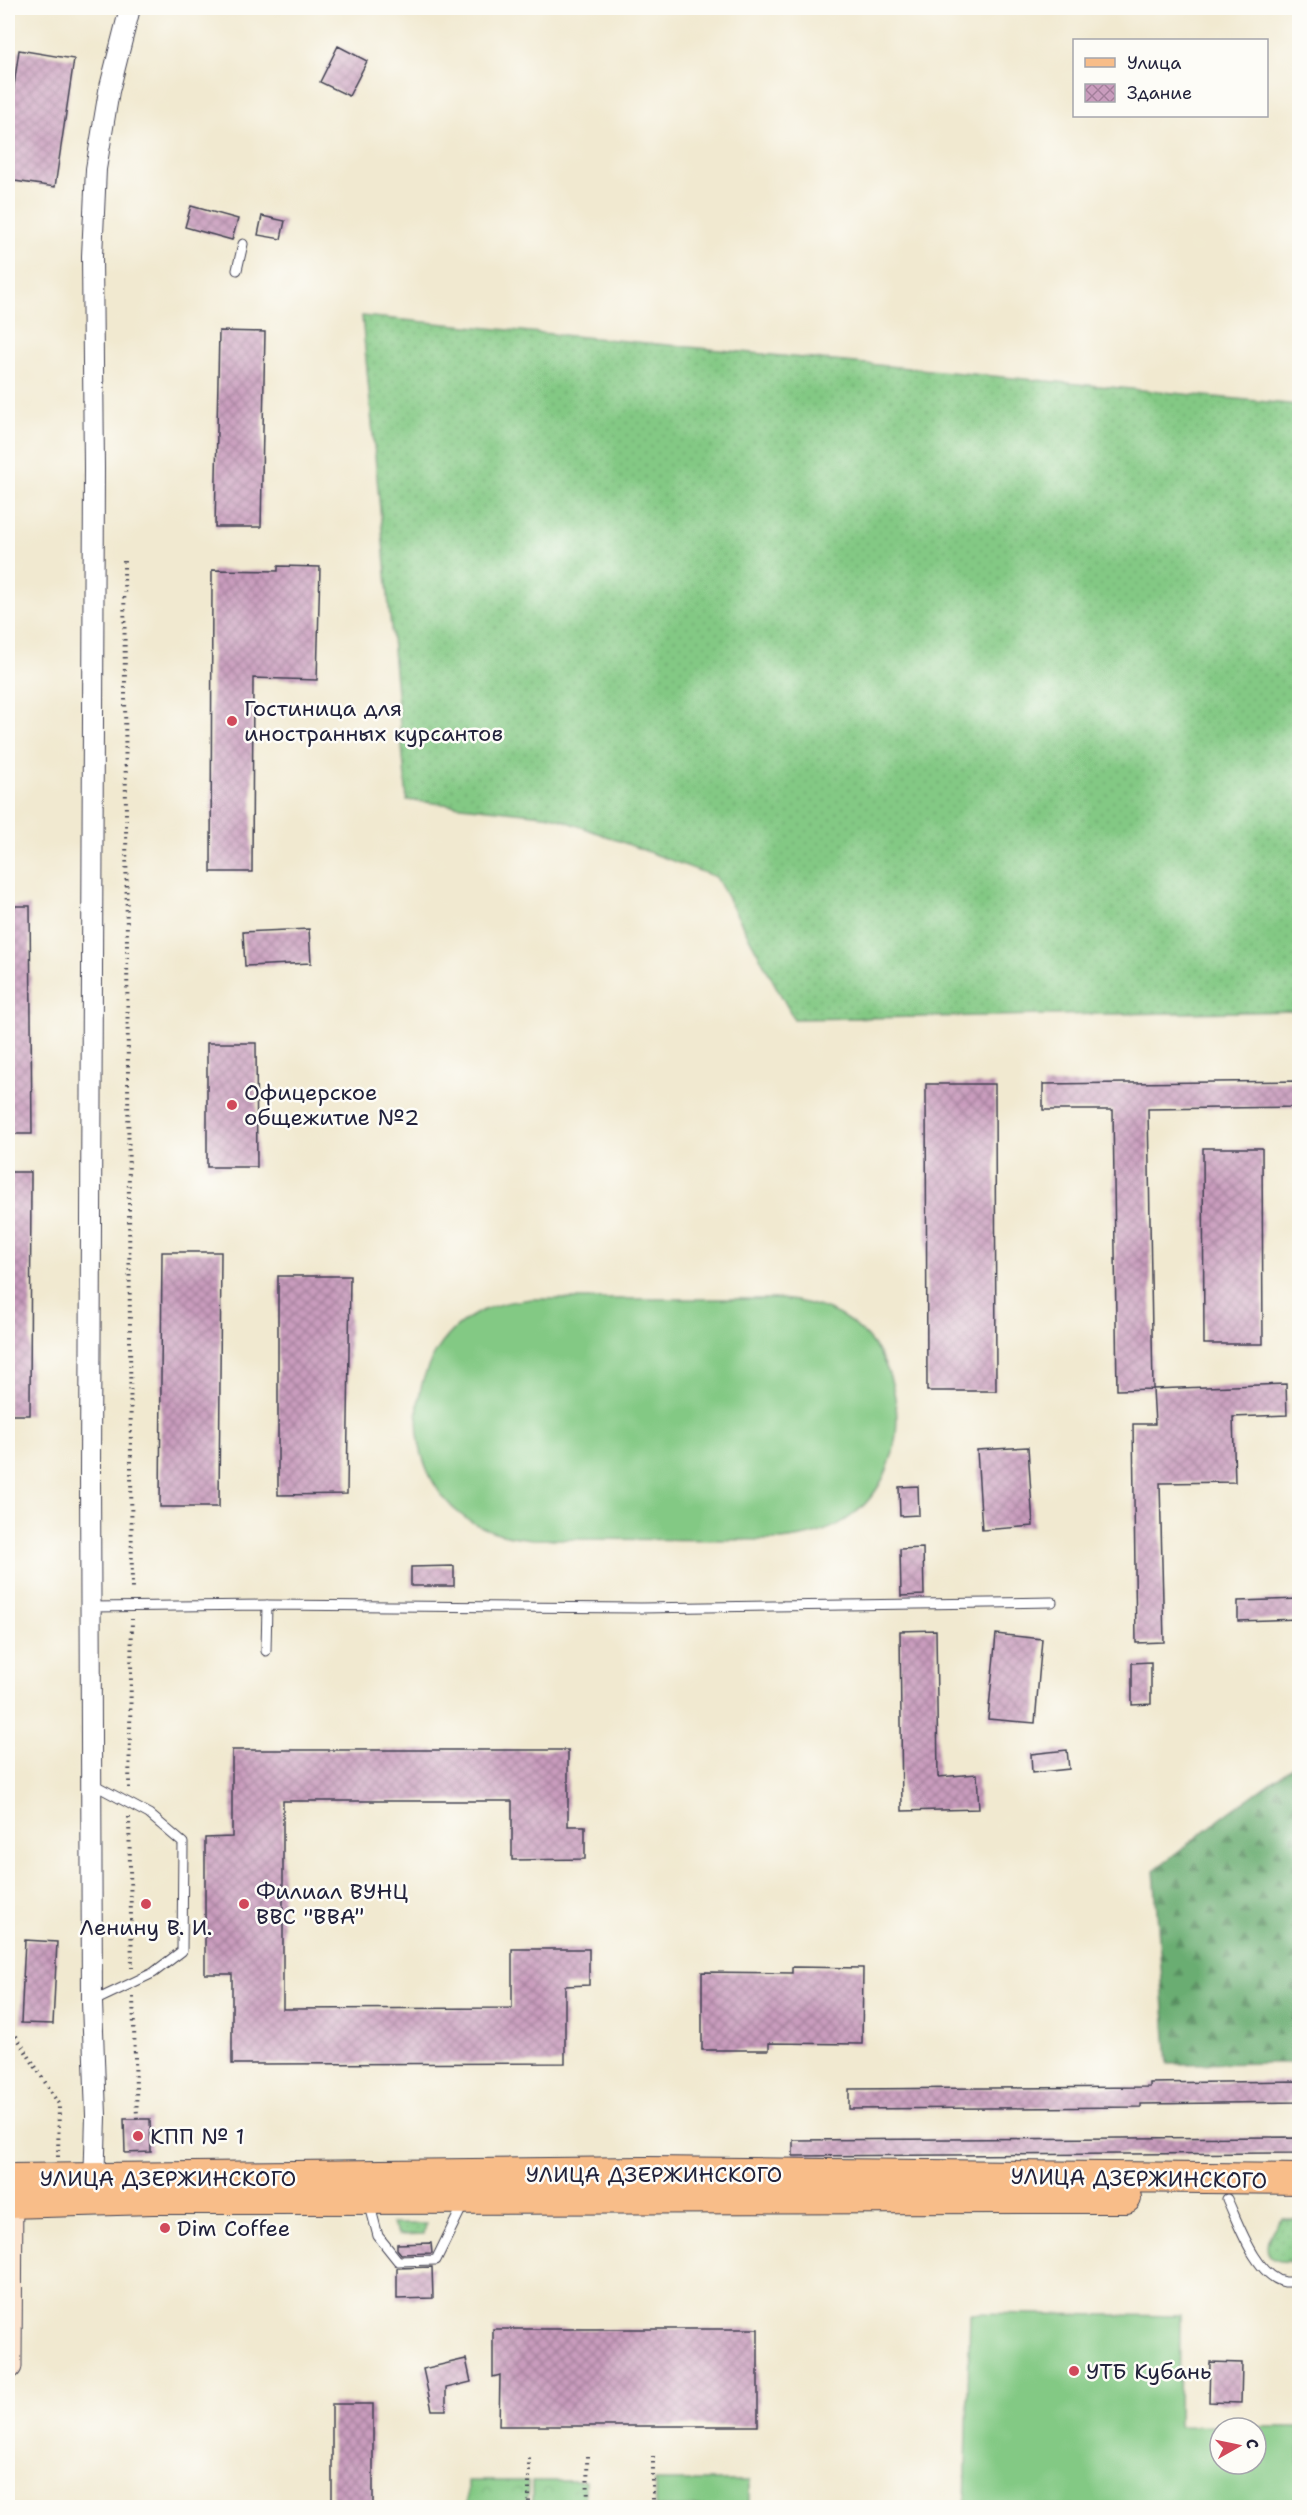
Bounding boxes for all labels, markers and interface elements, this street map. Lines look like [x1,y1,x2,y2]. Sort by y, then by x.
legend [1073,39,1268,117]
text: Улица [1127,51,1181,75]
text: Здание [1127,81,1192,105]
place label: Гостиница для иностранных курсантов [244,694,503,748]
marker: Гостиница для иностранных курсантов [225,714,239,728]
place label: Офицерское общежитие №2 [244,1078,420,1132]
marker: Офицерское общежитие №2 [225,1098,239,1112]
place label: Филиал ВУНЦ ВВС "ВВА" [256,1877,409,1931]
marker: Ленину В. И. [139,1897,153,1911]
marker: Филиал ВУНЦ ВВС "ВВА" [237,1897,251,1911]
place label: Ленину В. И. [79,1913,213,1942]
place label: КПП № 1 [150,2122,245,2151]
marker: КПП № 1 [131,2129,145,2143]
street label: УЛИЦА ДЗЕРЖИНСКОГО [526,2160,782,2189]
street label: УЛИЦА ДЗЕРЖИНСКОГО [1010,2162,1267,2195]
street label: УЛИЦА ДЗЕРЖИНСКОГО [40,2164,296,2193]
place label: Dim Coffee [177,2214,290,2243]
marker: Dim Coffee [158,2221,172,2235]
place label: УТБ Кубань [1086,2357,1211,2386]
marker: УТБ Кубань [1067,2364,1081,2378]
north arrow [1208,2416,1268,2476]
text: С [1241,2437,1263,2450]

